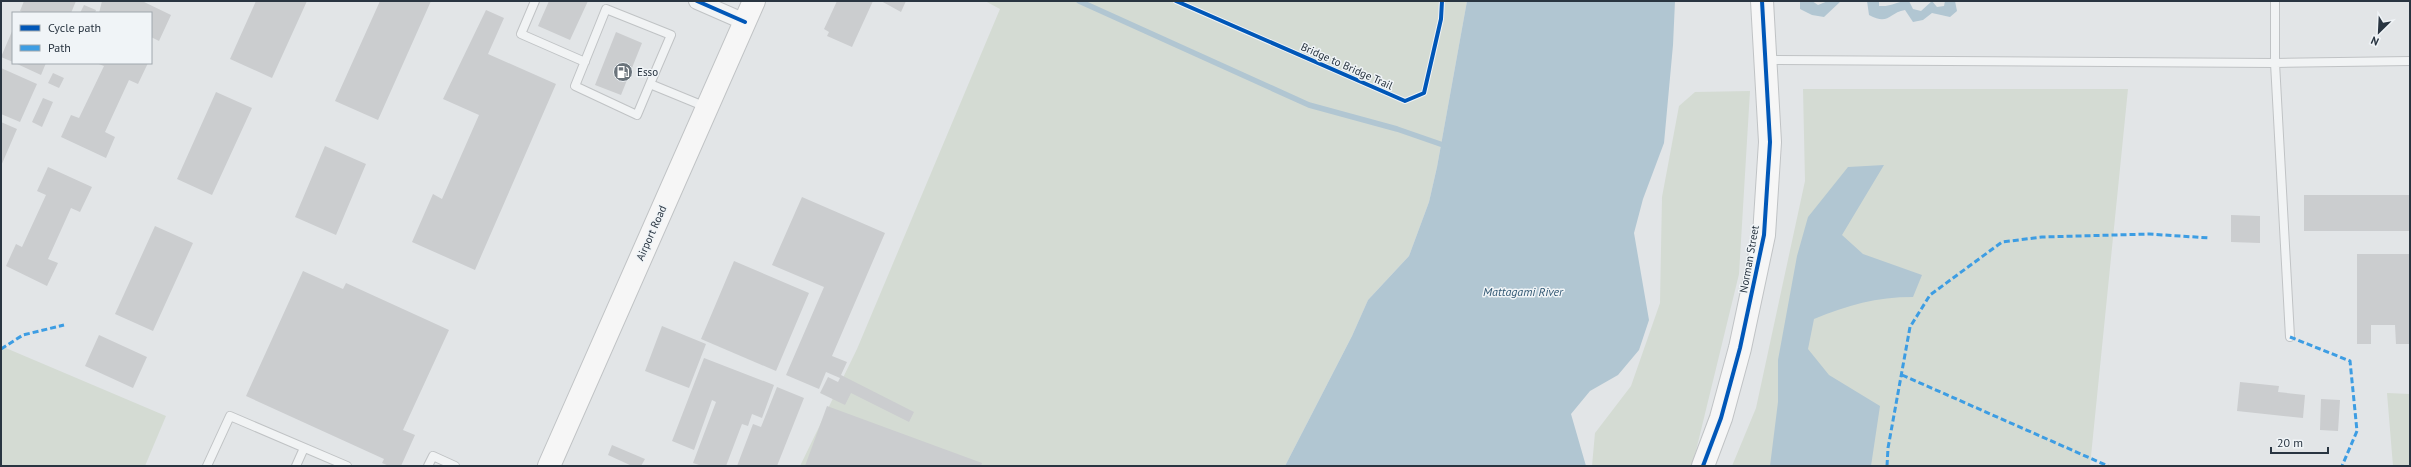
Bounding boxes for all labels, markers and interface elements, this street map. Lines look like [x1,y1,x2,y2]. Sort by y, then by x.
legend [12,12,152,64]
north arrow [2359,12,2399,52]
text: Cycle path [48,20,101,35]
text: N [2369,33,2381,49]
street label: Bridge to Bridge Trail [1299,39,1396,93]
text: Path [48,40,71,55]
fuel station icon: Esso [612,61,634,83]
place label: Esso [637,65,658,79]
street label: Airport Road [633,203,669,263]
street label: Norman Street [1736,224,1762,294]
water label: Mattagami River [1483,284,1564,299]
scale bar [2271,429,2328,455]
text: 20 m [2277,435,2303,450]

